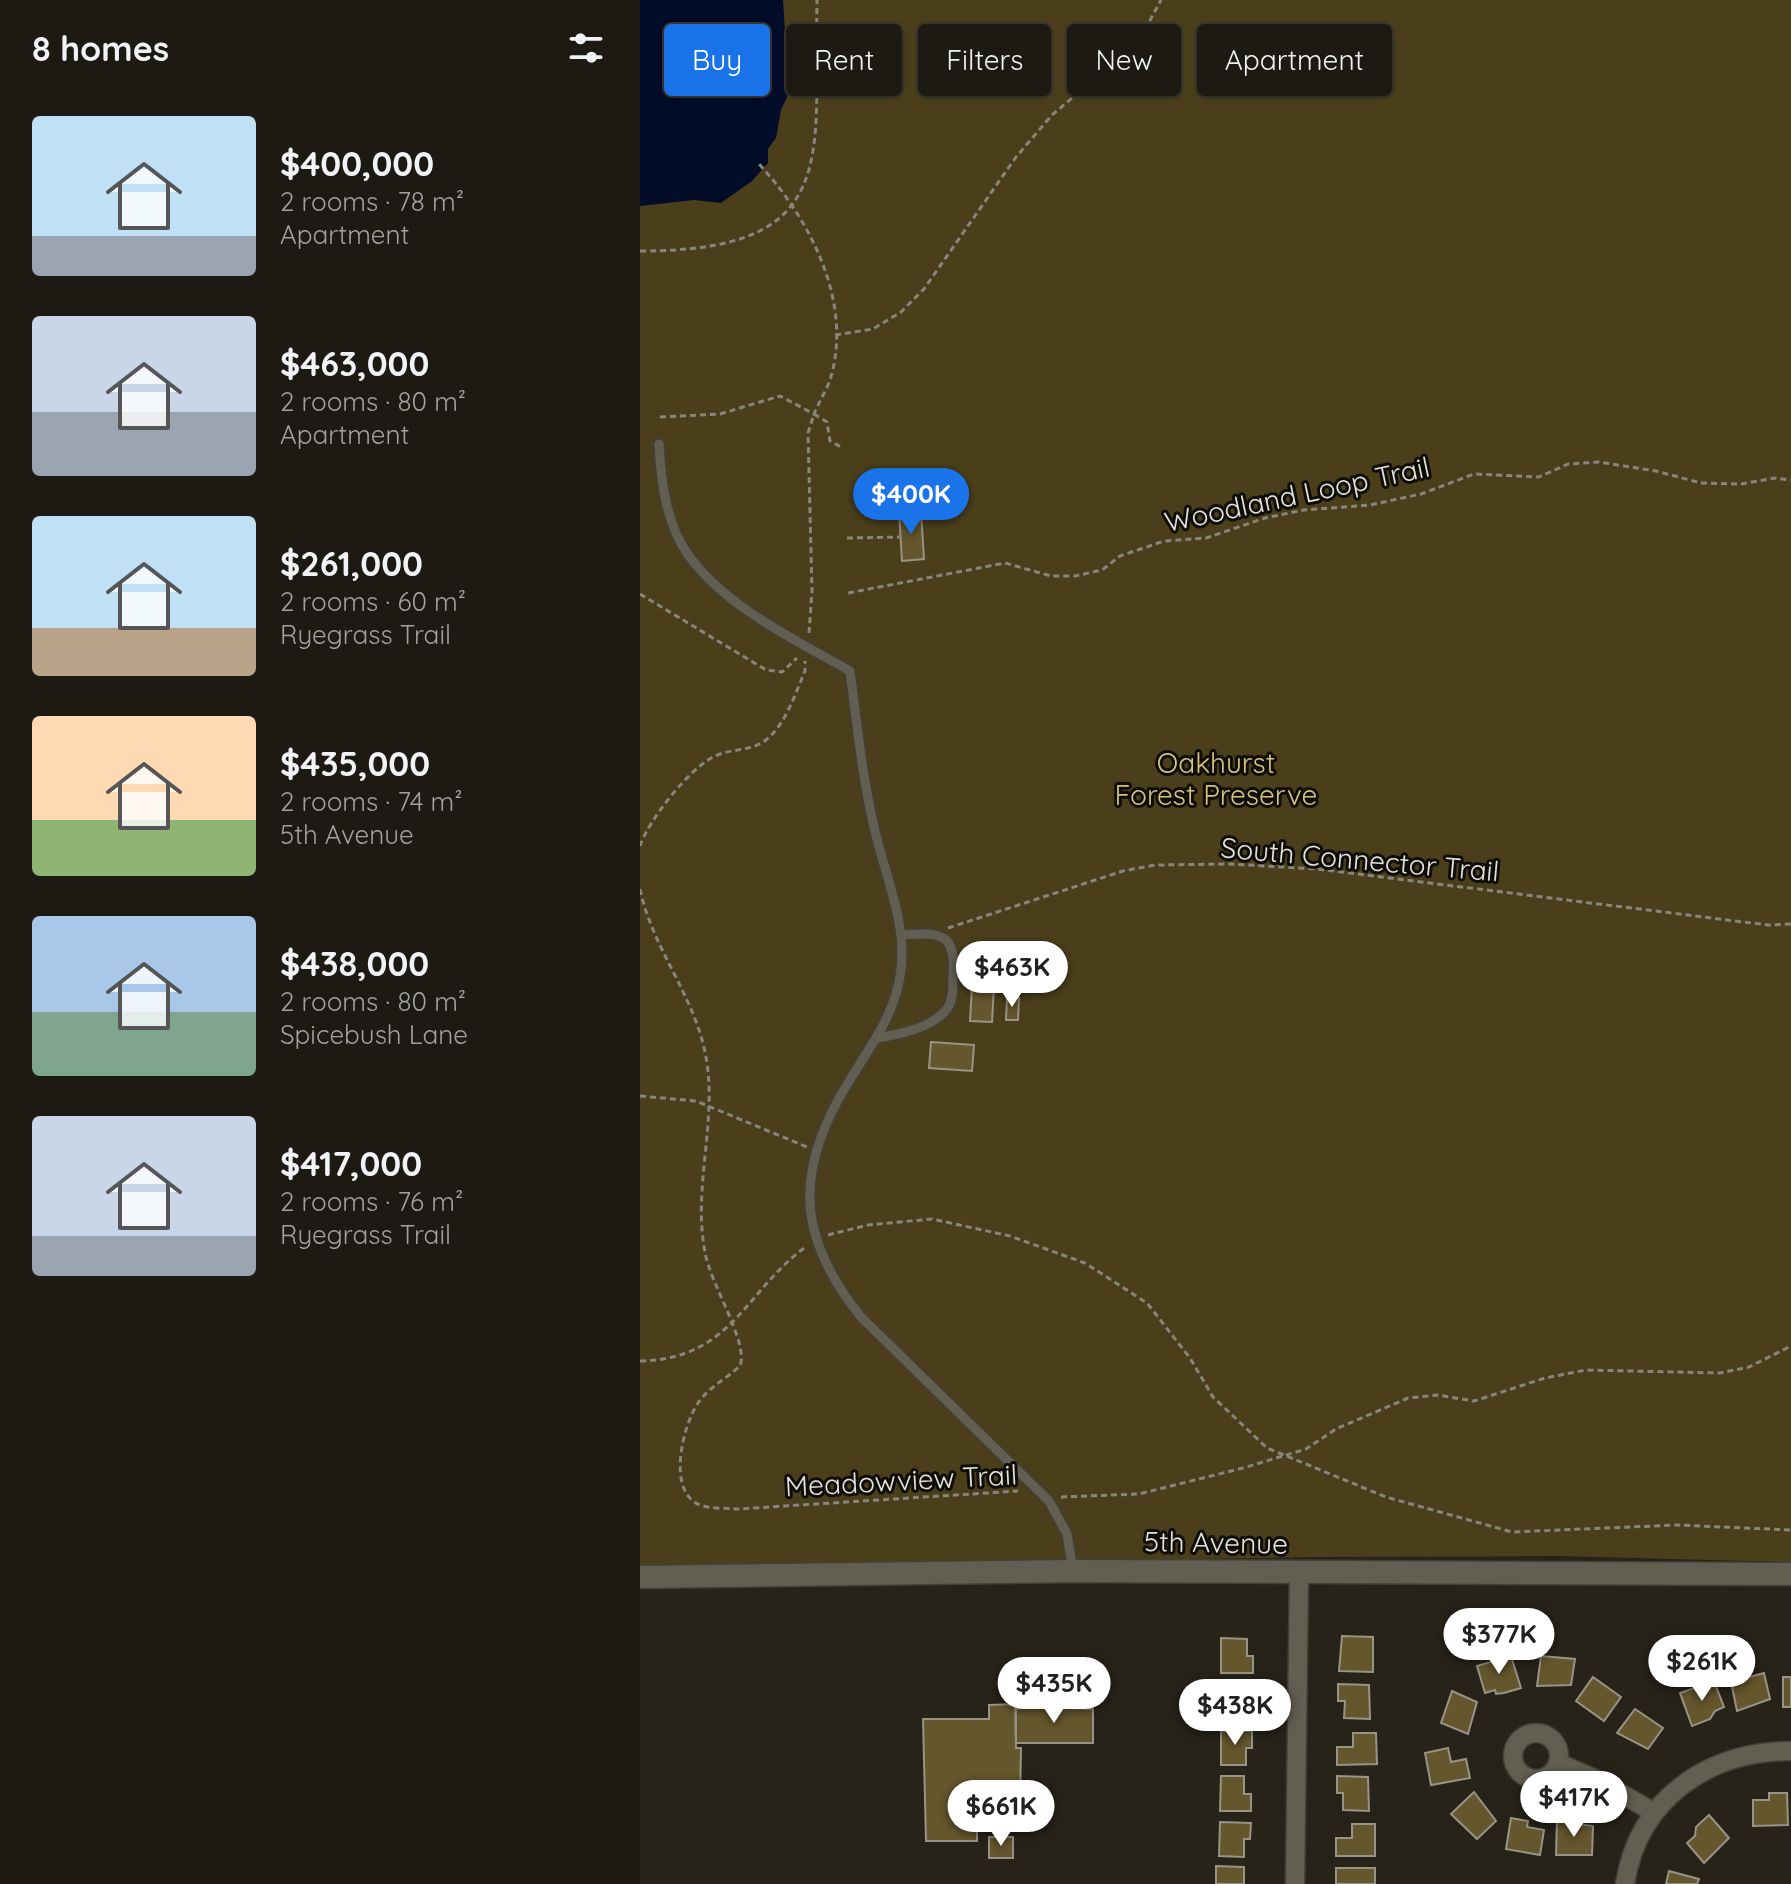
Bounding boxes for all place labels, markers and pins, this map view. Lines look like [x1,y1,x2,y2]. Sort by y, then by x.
pin: $400K [855,468,967,536]
pin: $463K [956,941,1068,1009]
pin: $377K [1443,1608,1555,1676]
pin: $261K [1646,1635,1758,1703]
pin: $435K [998,1657,1110,1725]
pin: $438K [1179,1679,1291,1747]
pin: $417K [1518,1771,1630,1839]
pin: $661K [945,1780,1057,1848]

